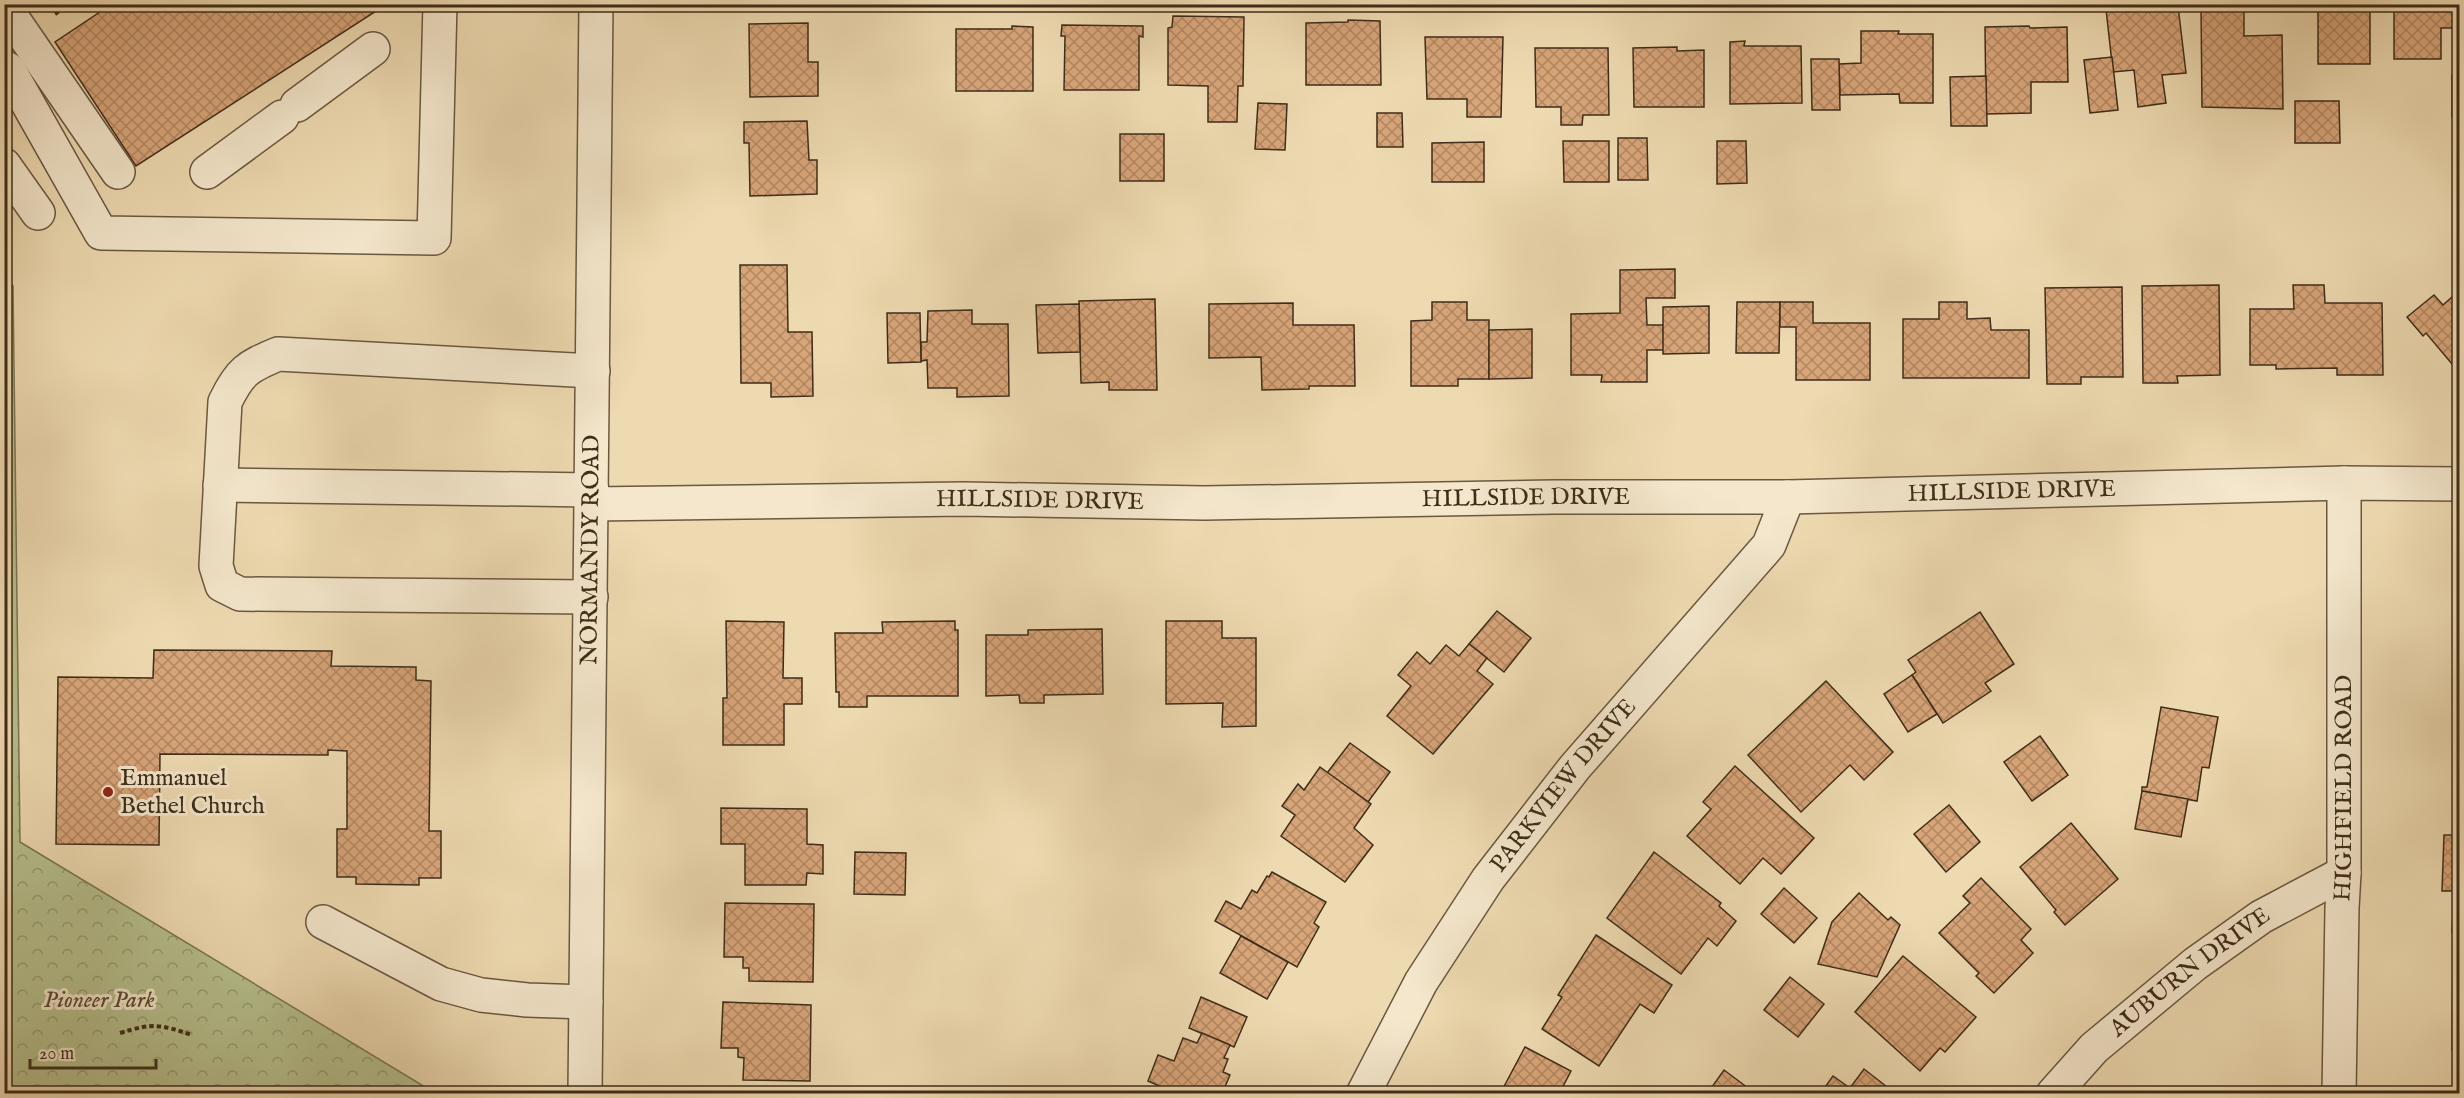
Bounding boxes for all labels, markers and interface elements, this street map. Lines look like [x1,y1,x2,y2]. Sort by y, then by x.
street label: NORMANDY ROAD [574,435,607,665]
street label: HILLSIDE DRIVE [1907,473,2116,509]
street label: HILLSIDE DRIVE [1421,482,1630,515]
street label: HILLSIDE DRIVE [936,483,1144,517]
street label: HIGHFIELD ROAD [2327,675,2360,902]
street label: PARKVIEW DRIVE [1483,692,1643,879]
place label: Emmanuel Bethel Church [120,763,265,822]
marker: Emmanuel Bethel Church [101,785,115,799]
street label: AUBURN DRIVE [2102,900,2276,1045]
park label: Pioneer Park [43,985,155,1016]
scale bar [30,1032,156,1070]
text: 20 m [39,1043,74,1066]

